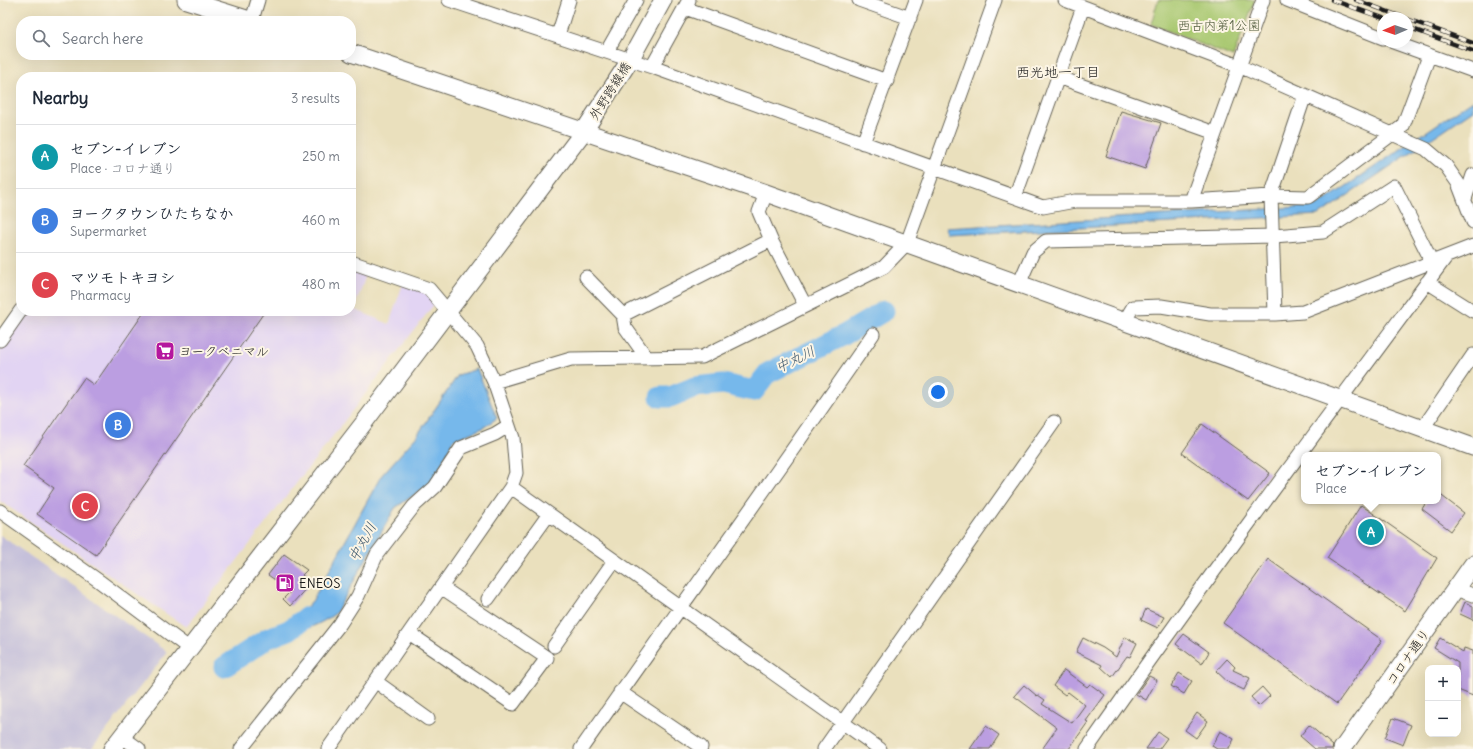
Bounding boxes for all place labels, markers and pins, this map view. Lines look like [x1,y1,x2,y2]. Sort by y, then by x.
supermarket icon: ヨークベニマル [154,340,176,362]
place label: ヨークベニマル [179,343,269,360]
pin: B [105,410,131,440]
pin: C [72,491,98,521]
pin: A [1358,517,1384,547]
fuel station icon: ENEOS [274,572,296,594]
place label: ENEOS [299,575,340,592]

